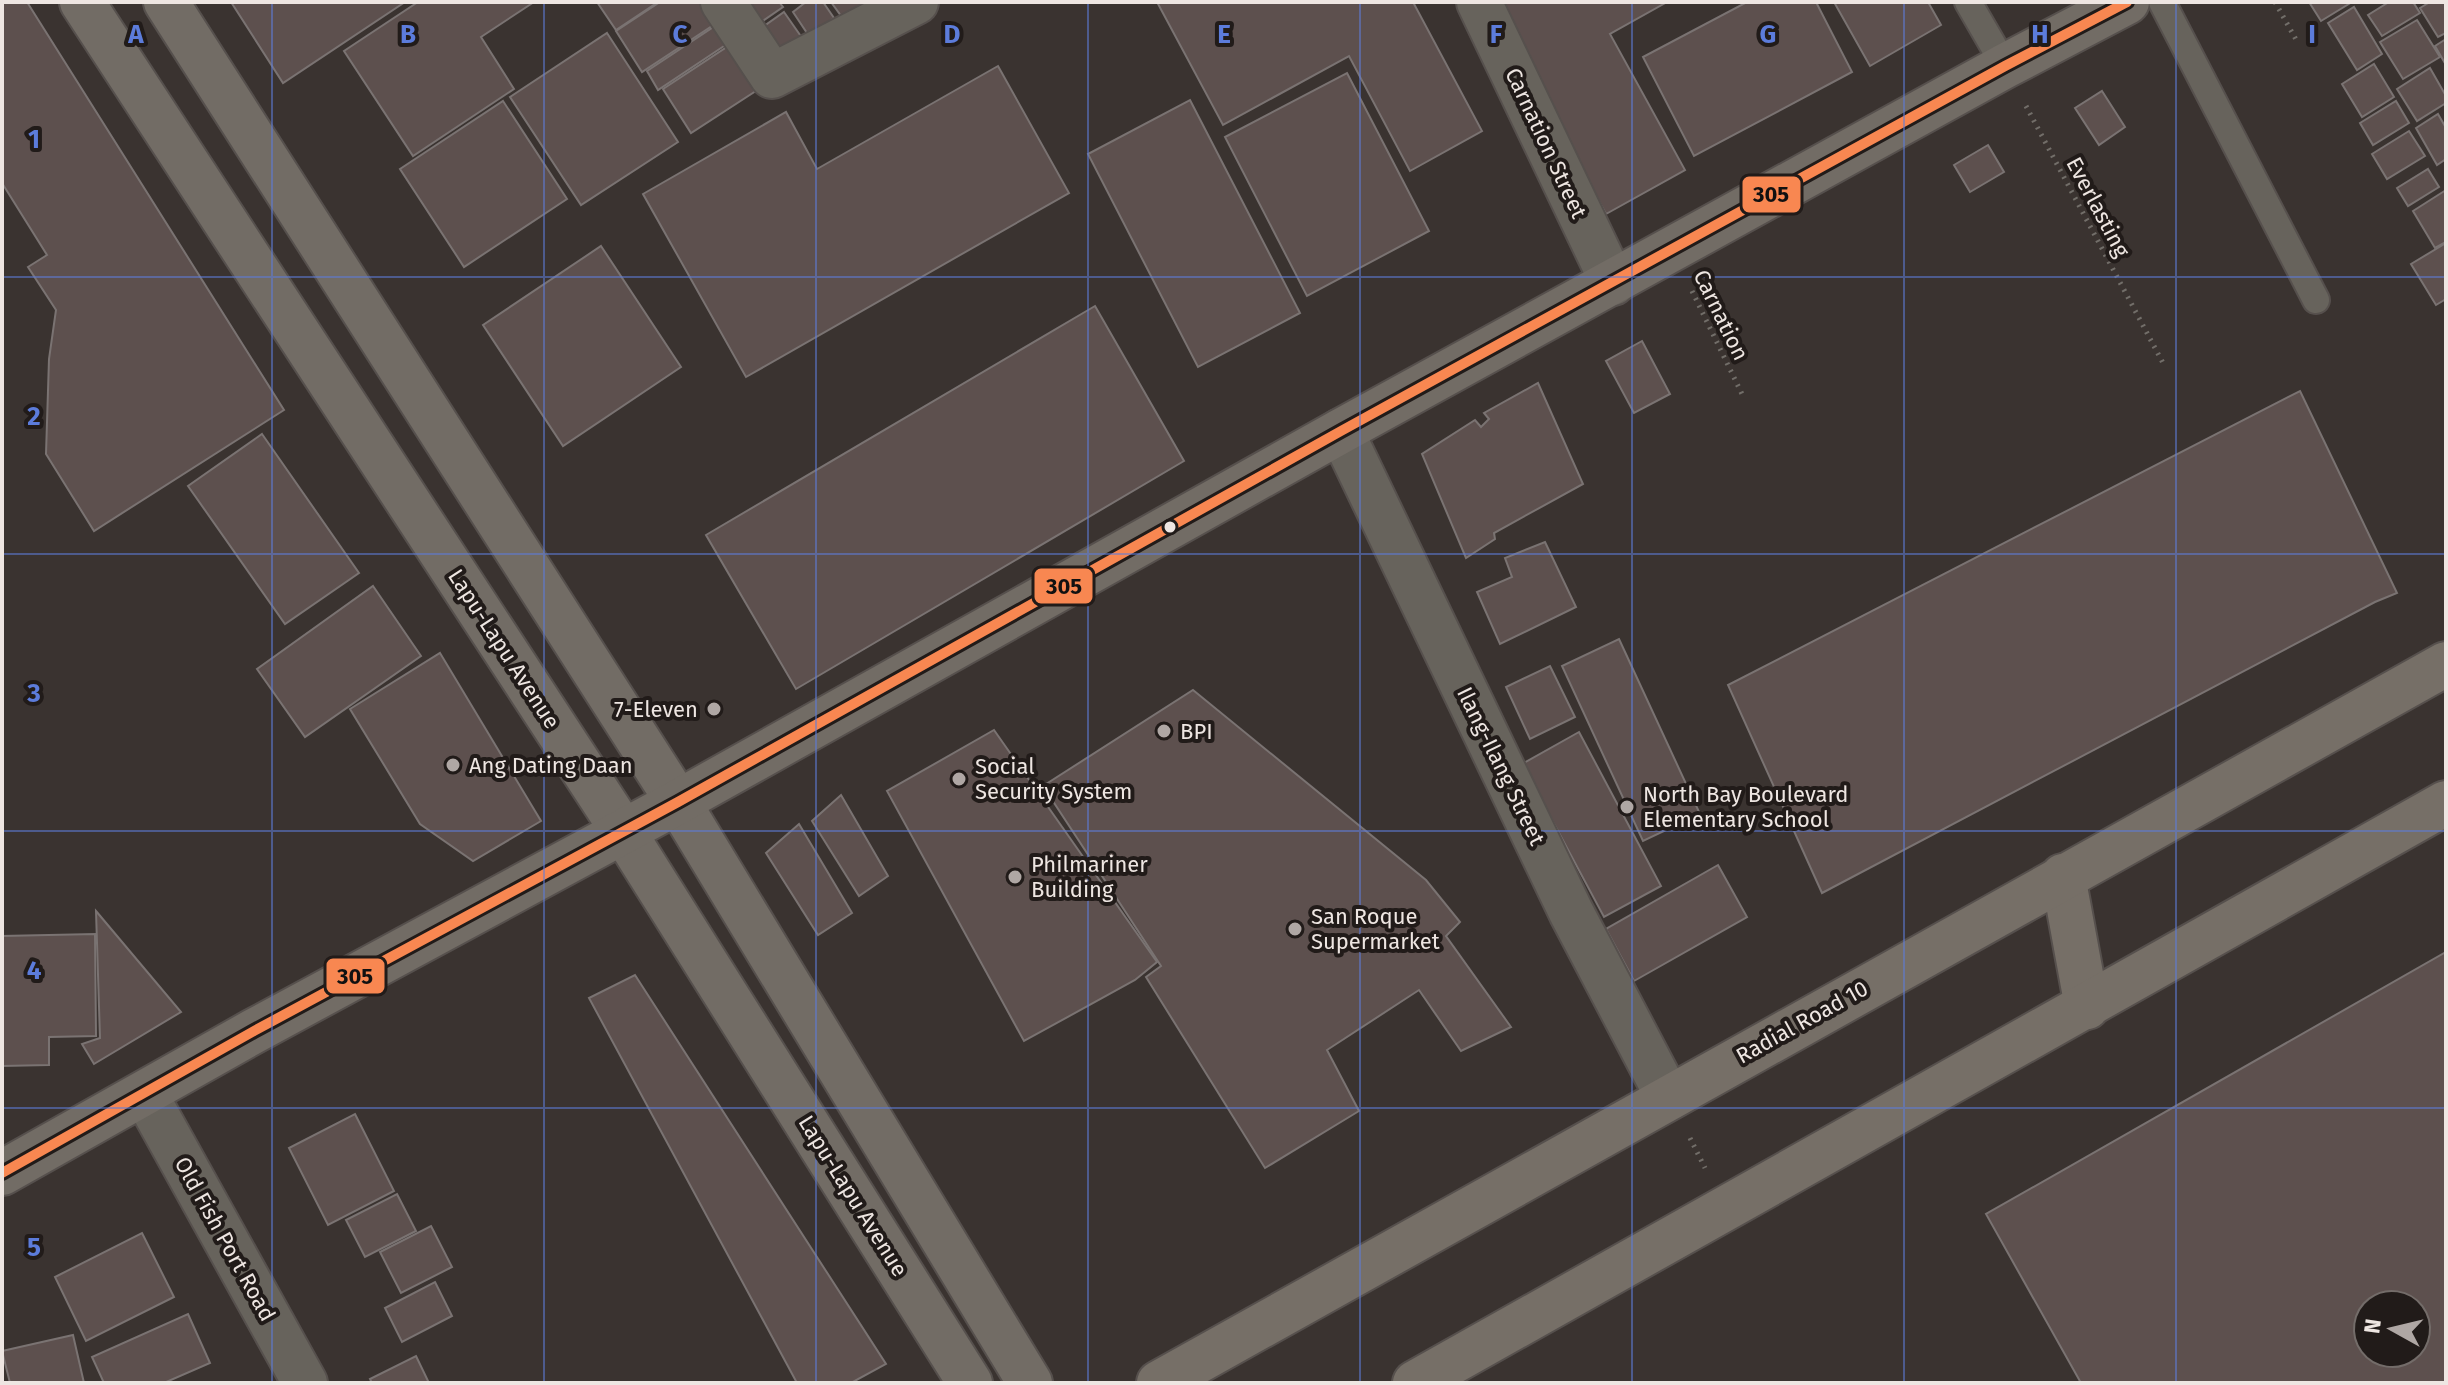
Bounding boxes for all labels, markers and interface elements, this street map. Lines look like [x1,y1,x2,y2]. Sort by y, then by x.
text: A [127,19,144,50]
text: B [400,19,416,50]
text: C [673,19,688,50]
text: D [944,19,961,50]
text: E [1217,19,1231,50]
text: F [1490,19,1503,50]
text: G [1760,19,1776,50]
text: H [2031,19,2049,50]
text: I [2308,19,2316,50]
street label: Carnation Street [1499,64,1593,223]
text: 1 [28,124,40,155]
street label: Everlasting [2060,152,2136,262]
line badge: 305 [1741,175,1802,214]
text: 305 [1752,181,1789,208]
street label: Carnation [1688,265,1754,365]
text: 2 [27,401,41,432]
unlabelled marker [1162,519,1178,535]
street label: Lapu-Lapu Avenue [442,564,566,734]
line badge: 305 [1033,567,1094,605]
text: 305 [1045,573,1082,600]
text: 3 [26,678,41,709]
street label: Ilang-Ilang Street [1451,683,1551,849]
place label: 7-Eleven [614,696,698,723]
marker: 7-Eleven [705,700,723,718]
place label: BPI [1180,718,1213,745]
marker: BPI [1155,722,1173,740]
place label: Ang Dating Daan [469,752,633,779]
place label: Social Security System [975,753,1132,805]
marker: Ang Dating Daan [444,756,462,774]
marker: Social Security System [950,770,968,788]
place label: North Bay Boulevard Elementary School [1643,781,1848,833]
marker: North Bay Boulevard Elementary School [1618,798,1636,816]
place label: Philmariner Building [1031,851,1148,903]
marker: Philmariner Building [1006,868,1024,886]
place label: San Roque Supermarket [1311,903,1440,955]
marker: San Roque Supermarket [1286,920,1304,938]
text: 4 [27,955,42,986]
line badge: 305 [325,957,386,995]
text: 305 [336,963,373,990]
street label: Radial Road 10 [1731,975,1873,1069]
street label: Lapu-Lapu Avenue [793,1110,913,1282]
street label: Old Fish Port Road [169,1152,281,1326]
text: 5 [27,1232,41,1263]
north arrow [2352,1289,2432,1369]
text: N [2358,1317,2387,1335]

